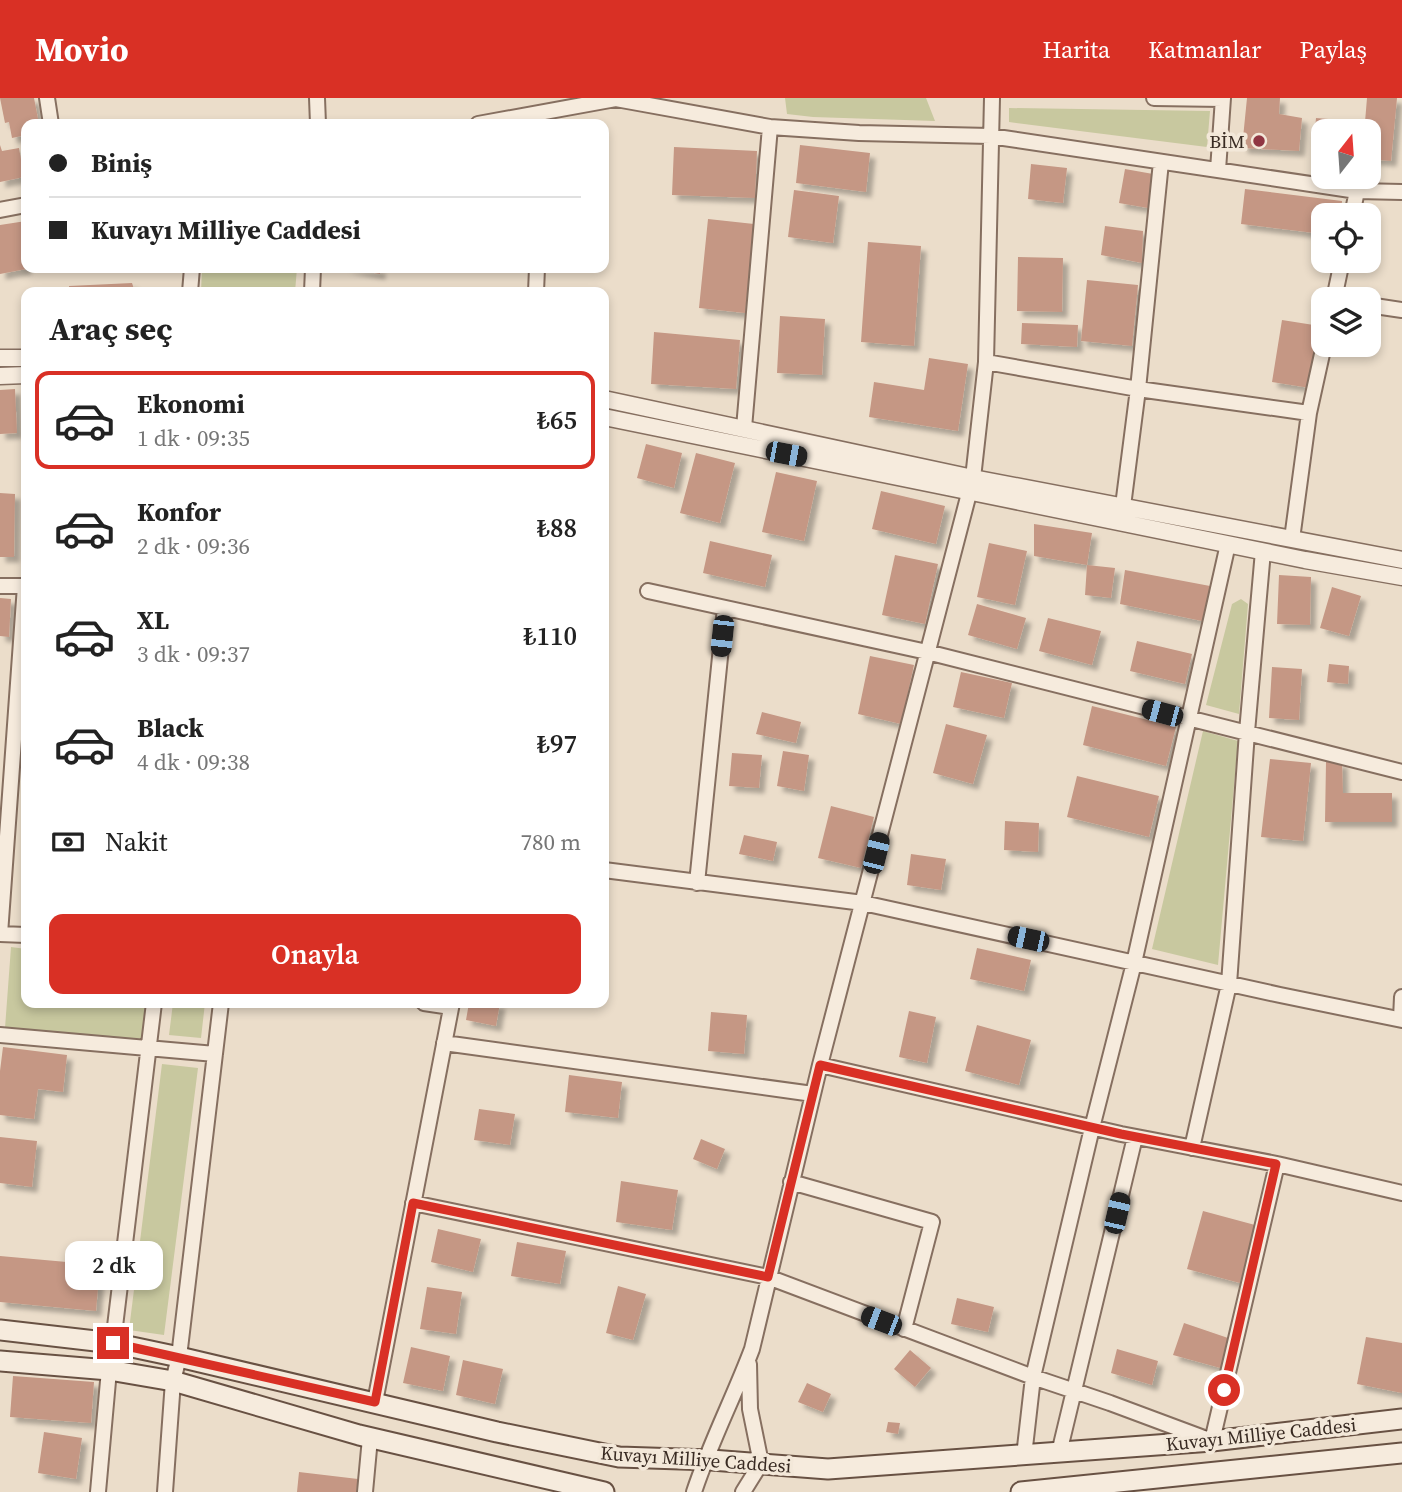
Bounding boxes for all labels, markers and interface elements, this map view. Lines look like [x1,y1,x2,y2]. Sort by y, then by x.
text: Movio [35,27,129,72]
text: Harita [1042,33,1110,66]
text: Katmanlar [1148,33,1262,66]
text: Paylaş [1300,33,1367,66]
north arrow [1311,119,1381,189]
map controls [1311,119,1381,357]
place label: BİM [1209,128,1245,154]
marker: BİM [1251,133,1267,149]
text: Biniş [91,145,152,181]
button: locate [1311,203,1381,273]
text: Kuvayı Milliye Caddesi [91,212,361,248]
button: layers [1311,287,1381,357]
text: Araç seç [49,307,173,351]
text: Ekonomi [137,386,245,422]
icon: car [53,389,116,452]
text: ₺65 [536,402,577,438]
text: 1 dk · 09:35 [137,422,250,454]
car [764,440,809,468]
text: Konfor [137,494,221,530]
icon: car [53,497,116,560]
text: ₺88 [536,510,577,546]
text: 2 dk · 09:36 [137,530,250,562]
text: XL [137,602,169,638]
icon: car [53,605,116,668]
car [710,614,735,658]
text: ₺110 [523,618,577,654]
text: 3 dk · 09:37 [137,638,250,670]
car [1139,697,1186,729]
text: Black [137,710,204,746]
icon: car [53,713,116,776]
text: ₺97 [536,726,577,762]
text: 4 dk · 09:38 [137,746,250,778]
icon: cash [49,823,87,861]
text: Nakit [105,824,167,860]
text: 780 m [520,826,581,858]
car [861,830,892,876]
button: Onayla [49,914,581,994]
car [1006,924,1051,954]
car [1103,1190,1132,1236]
callout: 2 dk [64,1242,162,1290]
text: 2 dk [92,1249,136,1281]
car [858,1304,905,1338]
route end [97,1327,129,1359]
route start [1208,1374,1240,1406]
street label: Kuvayı Milliye Caddesi [1164,1411,1358,1457]
street label: Kuvayı Milliye Caddesi [600,1439,793,1479]

